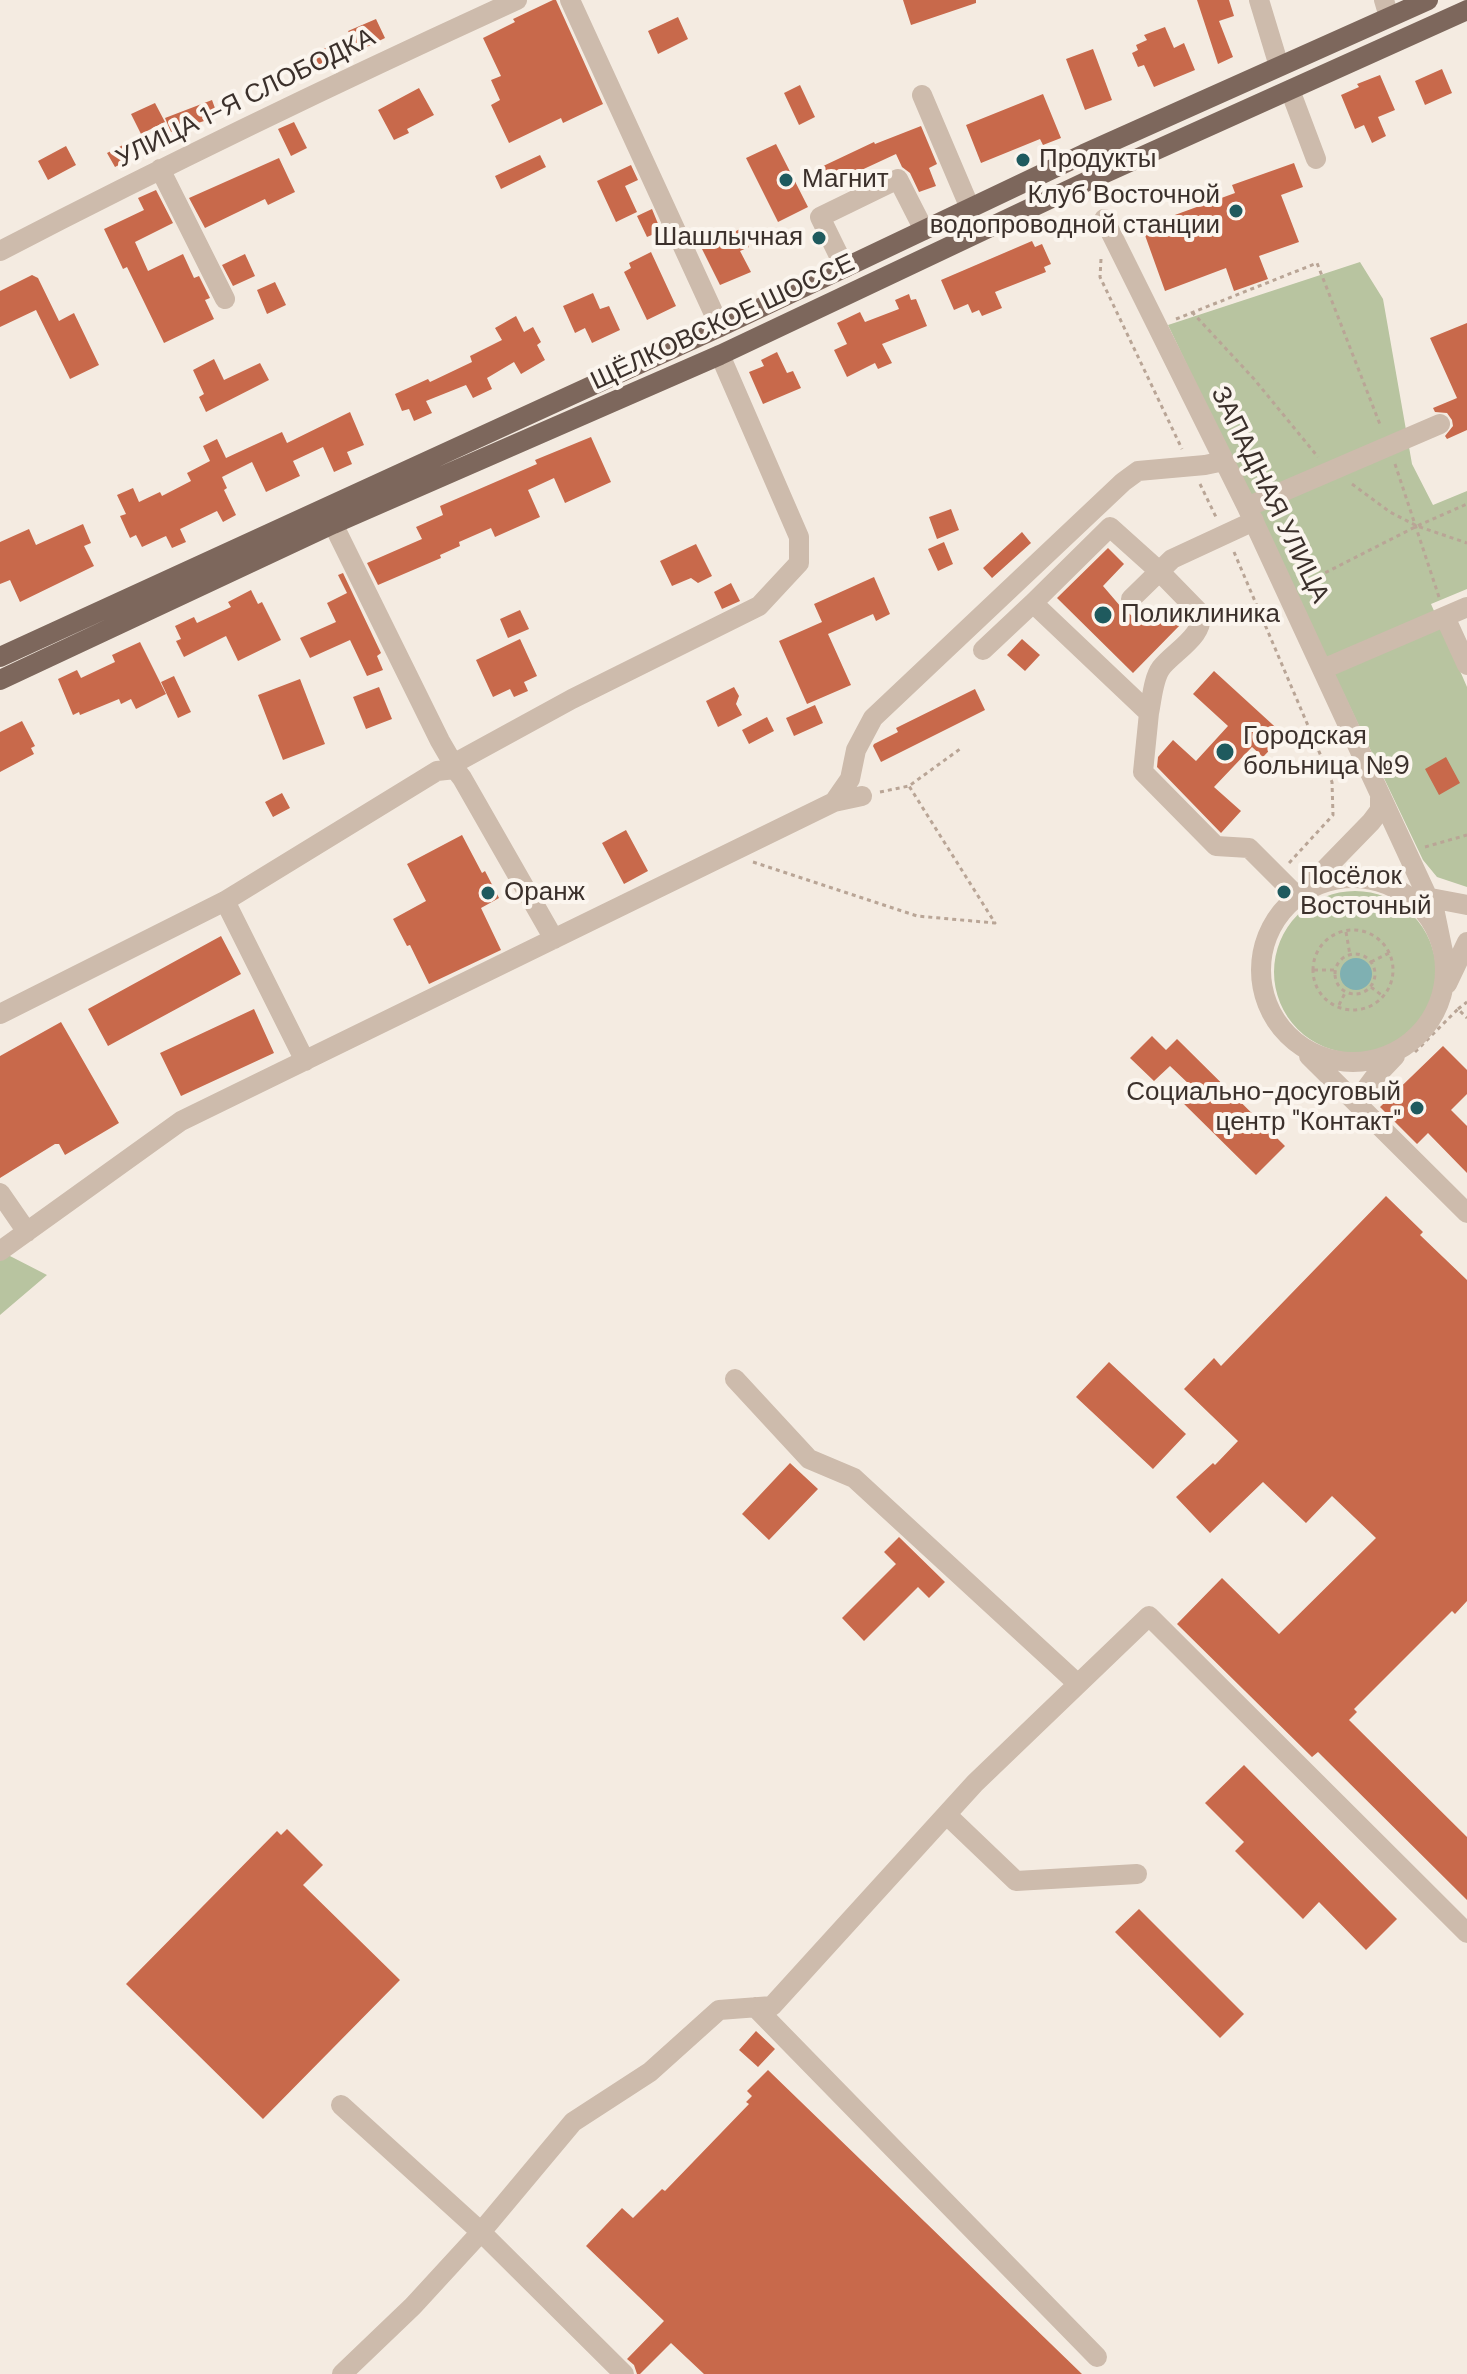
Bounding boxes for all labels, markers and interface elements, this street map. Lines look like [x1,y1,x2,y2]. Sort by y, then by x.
street label: УЛИЦА 1-Я СЛОБОДКА [111,23,381,175]
place label: Продукты [1039,144,1156,176]
marker: Продукты [1014,151,1032,169]
place label: Магнит [802,164,889,196]
marker: Магнит [777,171,795,189]
place label: Клуб Восточной водопроводной станции [930,180,1220,242]
marker: Клуб Восточной водопроводной станции [1227,202,1245,220]
place label: Шашлычная [654,222,803,254]
marker: Шашлычная [810,229,828,247]
street label: ЩЁЛКОВСКОЕ ШОССЕ [586,248,860,398]
street label: ЗАПАДНАЯ УЛИЦА [1203,382,1335,608]
place label: Поликлиника [1121,599,1280,631]
marker: Поликлиника [1092,604,1114,626]
place label: Городская больница №9 [1243,721,1410,782]
marker: Городская больница №9 [1214,741,1236,763]
place label: Посёлок Восточный [1300,861,1431,922]
place label: Оранж [504,877,585,909]
marker: Посёлок Восточный [1275,883,1293,901]
marker: Оранж [479,884,497,902]
place label: Социально-досуговый центр "Контакт" [1126,1077,1401,1138]
marker: Социально-досуговый центр "Контакт" [1408,1099,1426,1117]

